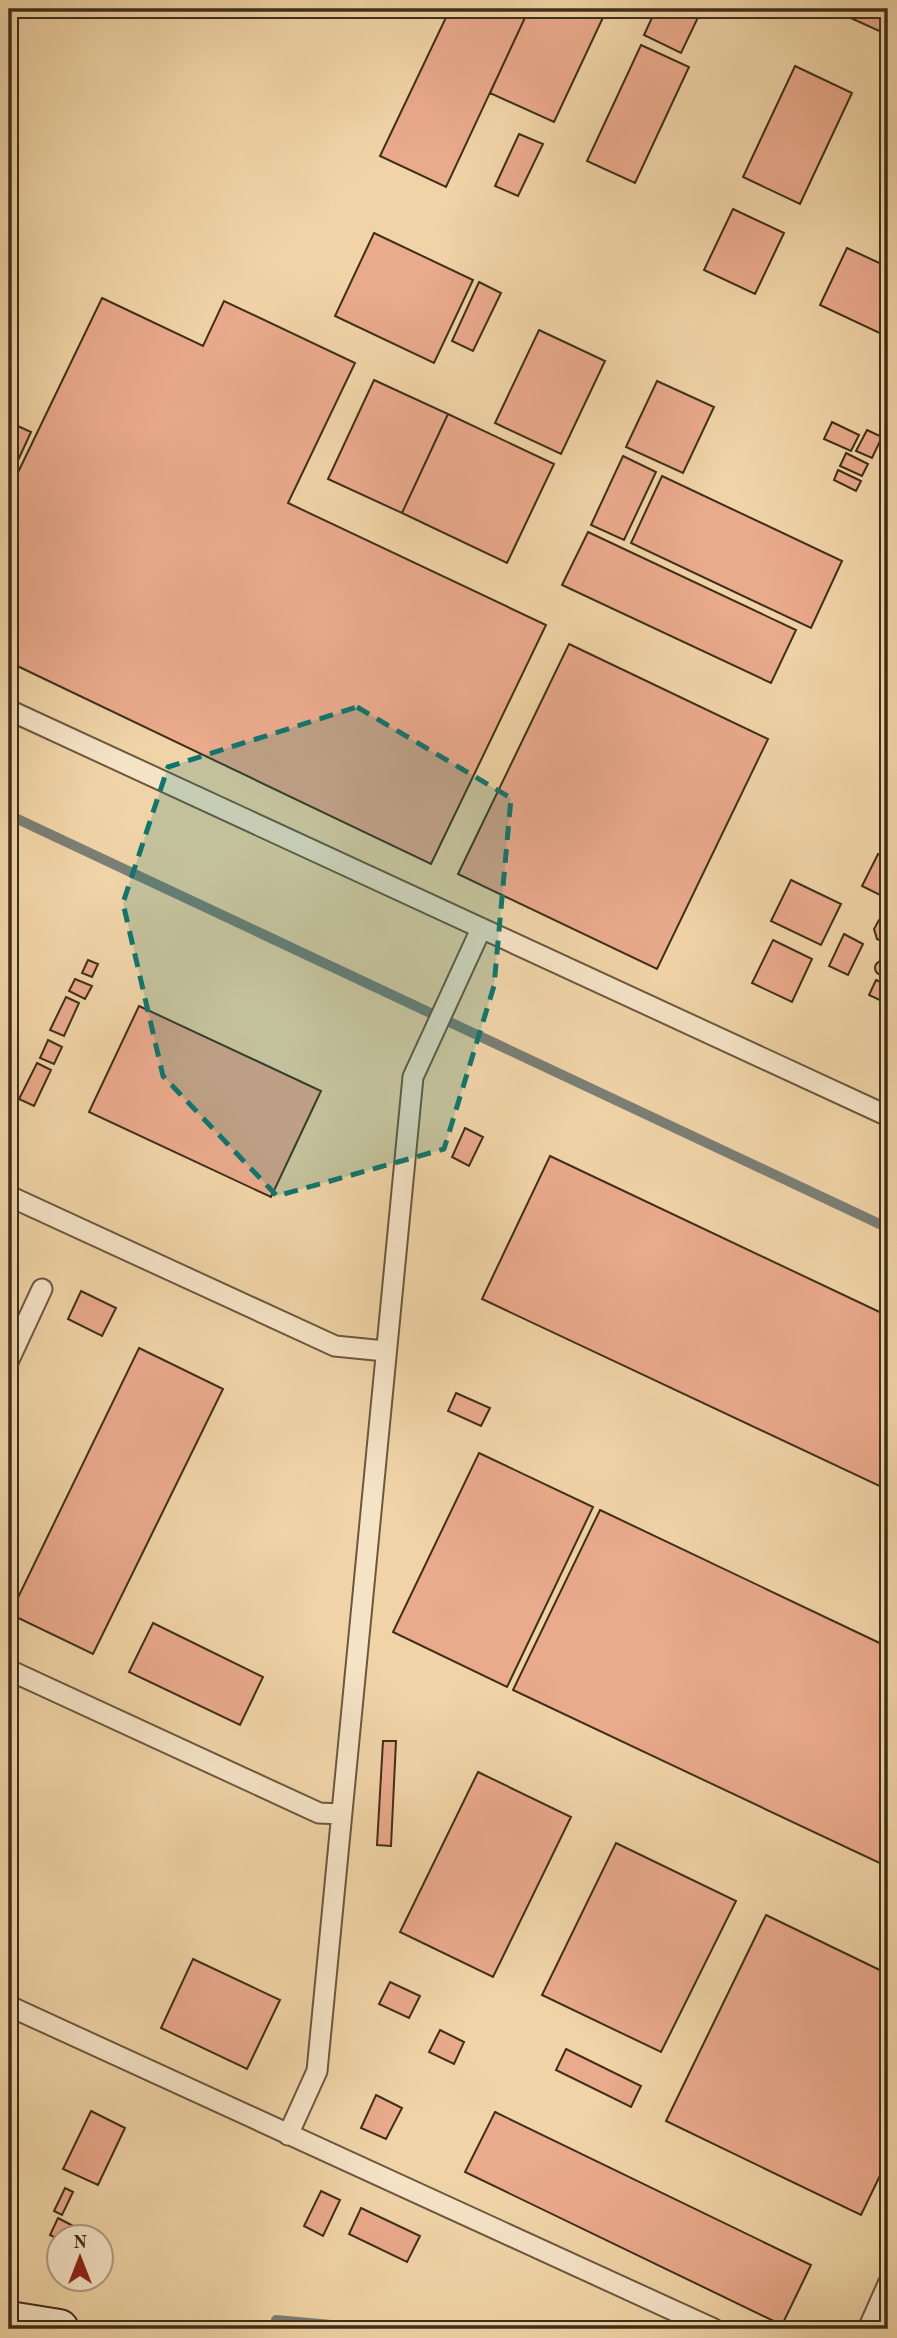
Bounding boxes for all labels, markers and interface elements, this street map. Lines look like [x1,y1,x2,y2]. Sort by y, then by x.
north arrow [46,2222,116,2292]
text: N [73,2234,88,2253]

